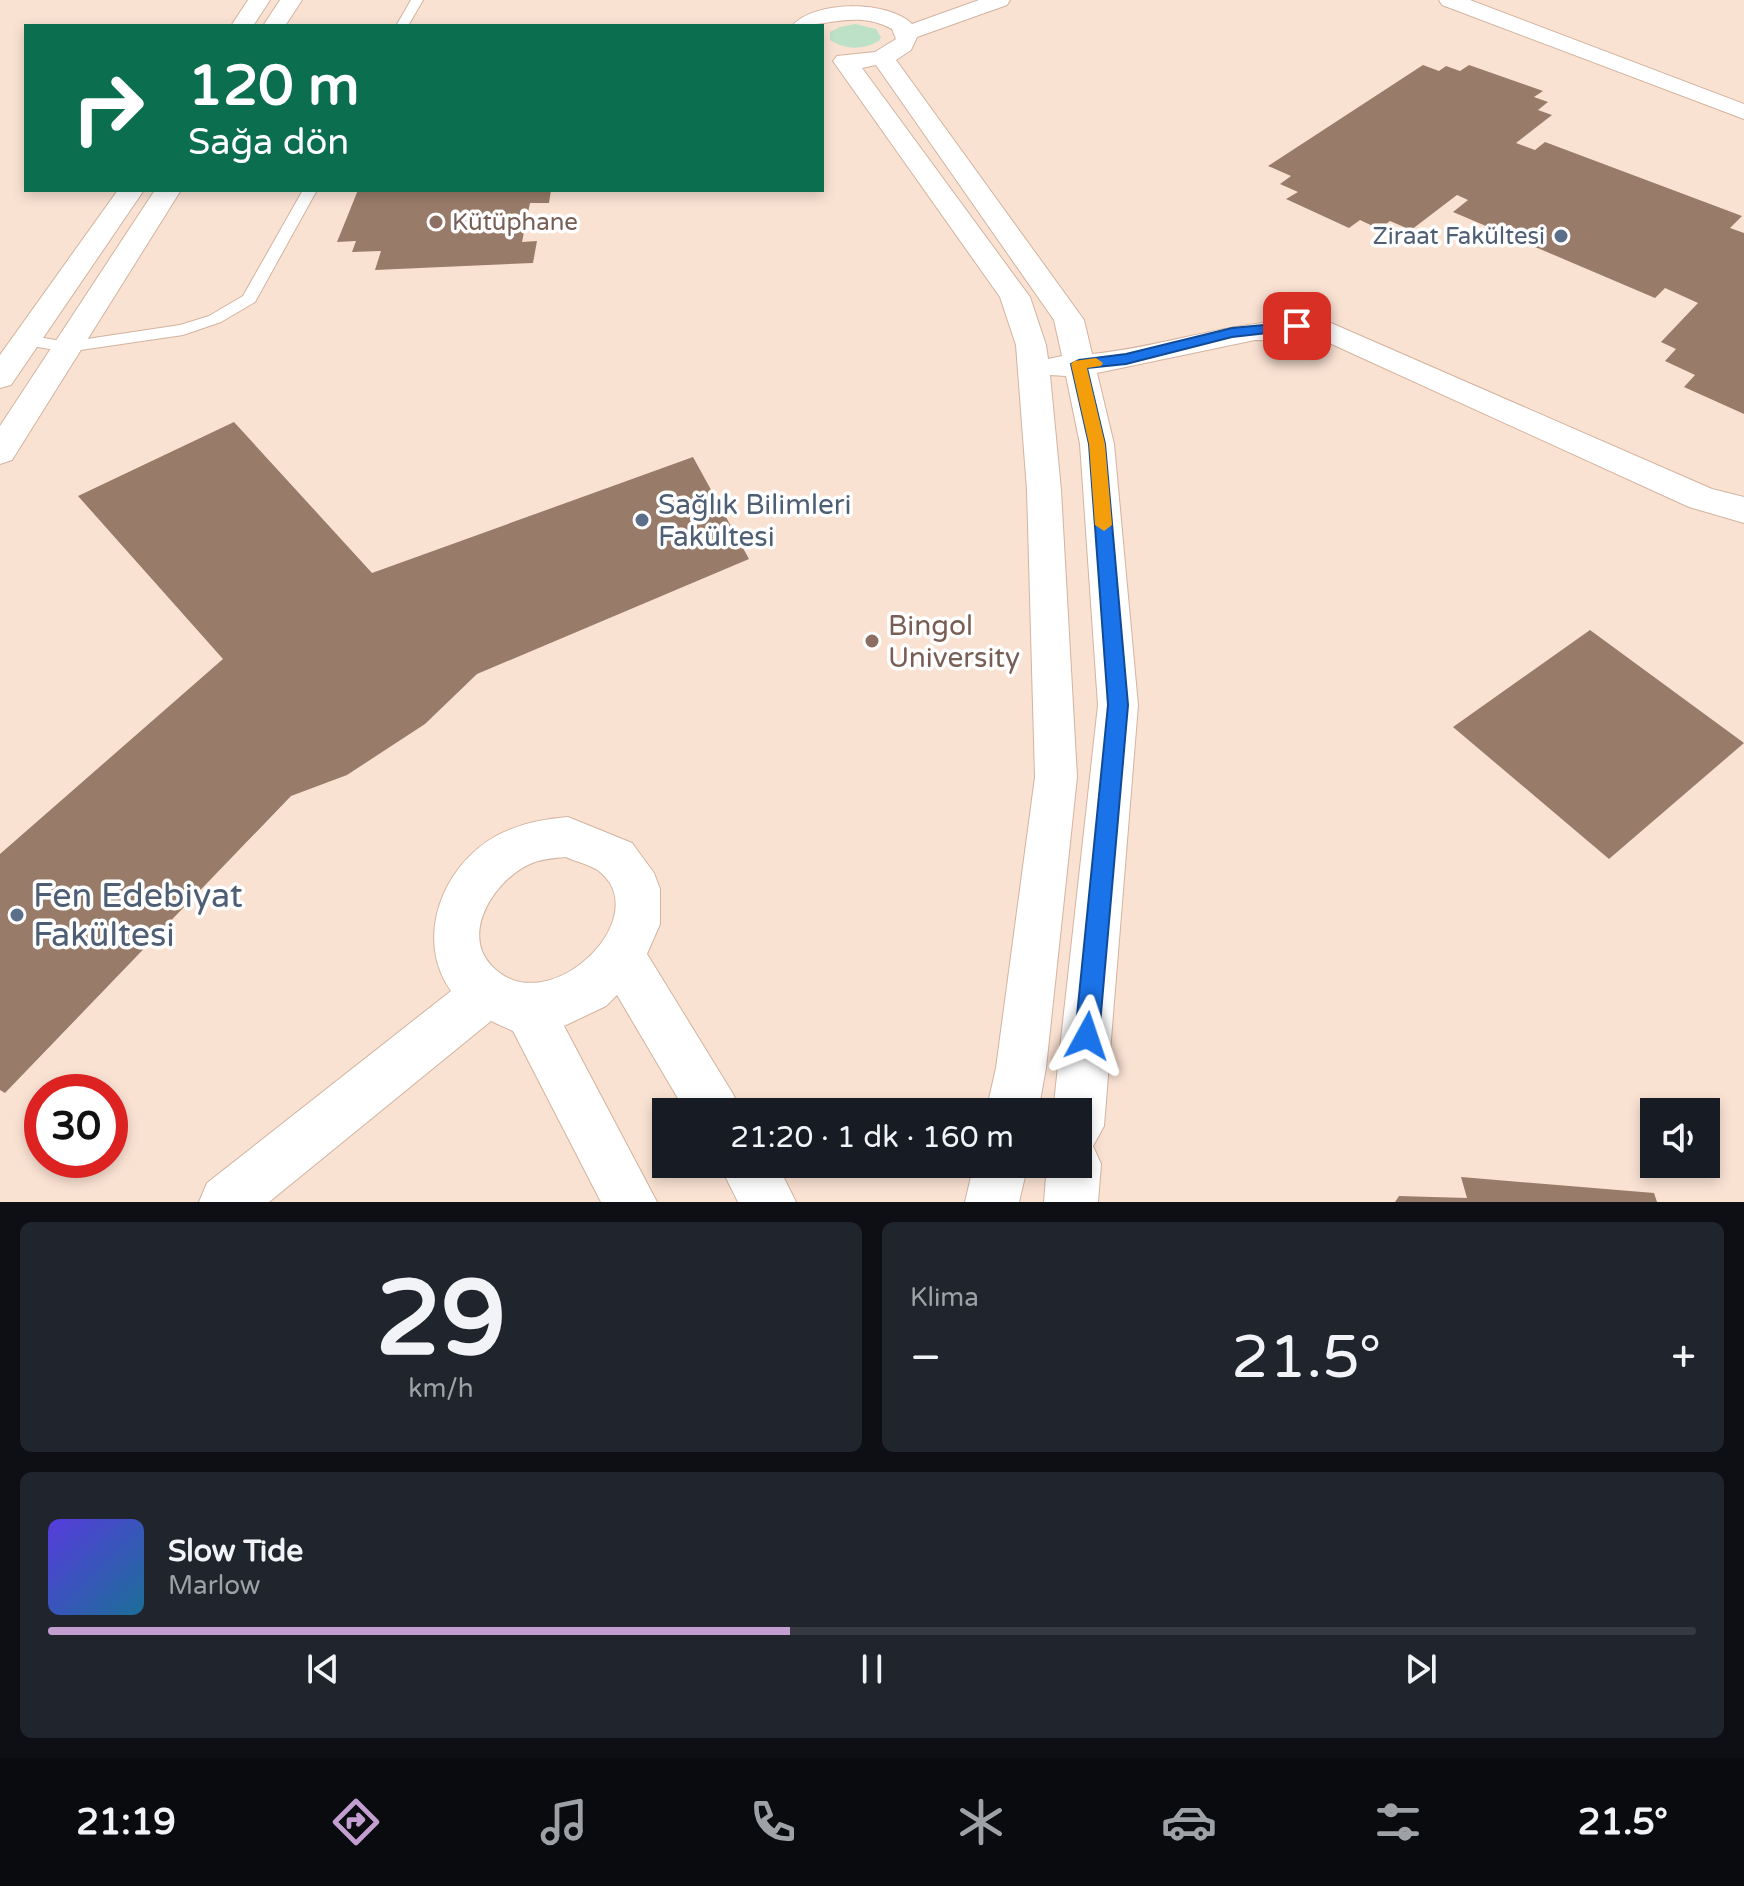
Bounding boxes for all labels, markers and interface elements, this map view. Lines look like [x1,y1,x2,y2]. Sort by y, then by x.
text: 120 m [188,53,359,120]
icon: right [56,56,160,160]
text: Sağa dön [188,121,349,164]
place label: Kütüphane [452,208,578,237]
marker: Kütüphane [427,213,445,231]
place label: Ziraat Fakültesi [1372,222,1545,251]
marker: Ziraat Fakültesi [1552,227,1570,245]
pin [1263,292,1331,360]
icon: arrive [1275,304,1319,348]
place label: Sağlık Bilimleri Fakültesi [658,488,851,554]
marker: Sağlık Bilimleri Fakültesi [633,511,651,529]
place label: Bingol University [888,609,1020,675]
marker: Bingol University [863,632,881,650]
place label: Fen Edebiyat Fakültesi [33,876,243,956]
marker: Fen Edebiyat Fakültesi [8,906,26,924]
position arrow [1045,994,1129,1078]
speed limit sign: 30 [24,1074,128,1178]
map controls [1640,1098,1720,1178]
button: sound [1640,1098,1720,1178]
text: 21:20 · 1 dk · 160 m [730,1119,1014,1156]
text: 29 [376,1258,506,1383]
text: Klima [910,1282,979,1313]
text: 21.5° [1231,1322,1381,1394]
text: − [910,1332,941,1385]
text: + [1671,1332,1696,1385]
text: km/h [408,1373,474,1404]
text: Slow Tide [168,1533,303,1570]
text: Marlow [168,1570,260,1601]
icon: previous [301,1647,345,1691]
icon: pause [850,1647,894,1691]
icon: next [1399,1647,1443,1691]
icon: directions [328,1794,384,1850]
icon: music [536,1794,592,1850]
icon: phone [745,1794,801,1850]
icon: climate [953,1794,1009,1850]
icon: car [1161,1794,1217,1850]
icon: filters [1370,1794,1426,1850]
text: 21:19 [76,1801,176,1844]
text: 21.5° [1578,1801,1668,1844]

